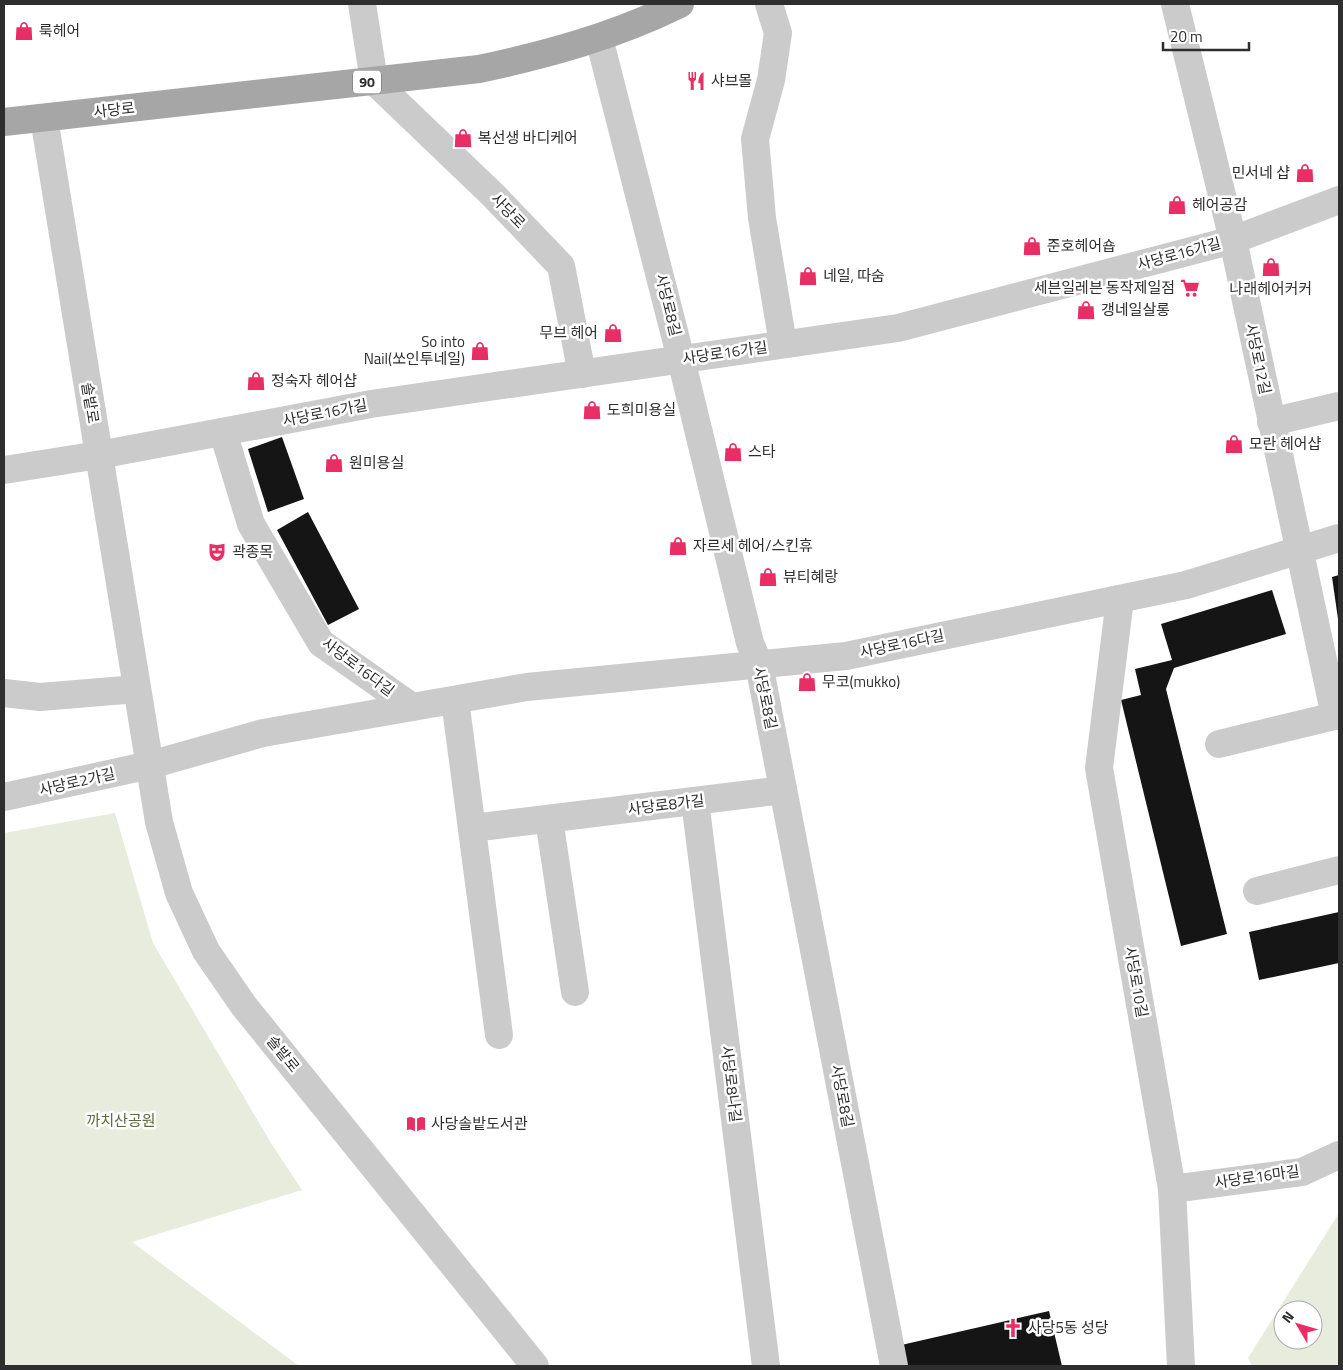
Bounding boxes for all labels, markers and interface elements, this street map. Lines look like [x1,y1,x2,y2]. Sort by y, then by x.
place label: 룩헤어 [39,19,80,42]
shop icon: 룩헤어 [13,20,35,42]
scale bar [1163,20,1249,52]
text: 20 m [1170,25,1203,48]
place label: 샤브몰 [711,69,752,92]
road number: 90 [353,70,381,94]
restaurant icon: 샤브몰 [685,70,707,92]
street label: 사당로 [92,96,136,123]
place label: 복선생 바디케어 [478,126,578,149]
shop icon: 복선생 바디케어 [452,127,474,149]
place label: 민서네 샵 [1231,161,1290,184]
shop icon: 민서네 샵 [1294,162,1316,184]
street label: 사당로 [486,188,531,234]
place label: 헤어공감 [1192,193,1247,216]
shop icon: 헤어공감 [1166,194,1188,216]
street label: 사당로16가길 [1134,231,1223,276]
place label: 준호헤어숍 [1047,234,1116,257]
shop icon: 준호헤어숍 [1021,235,1043,257]
shop icon: 나래헤어커커 [1260,256,1282,278]
place label: 네일, 따숨 [823,264,885,287]
shop icon: 네일, 따숨 [797,265,819,287]
street label: 사당로8길 [650,271,687,339]
place label: 세븐일레븐 동작제일점 [1034,276,1175,299]
supermarket icon: 세븐일레븐 동작제일점 [1179,277,1201,299]
place label: 나래헤어커커 [1230,277,1312,300]
place label: 갱네일살롱 [1101,298,1170,321]
shop icon: 갱네일살롱 [1075,299,1097,321]
place label: 무브 헤어 [539,321,598,344]
street label: 사당로12길 [1240,321,1277,397]
shop icon: 무브 헤어 [602,322,624,344]
place label: So into Nail(쏘인투네일) [364,330,465,370]
street label: 사당로16가길 [681,335,769,370]
shop icon: So into Nail(쏘인투네일) [469,340,491,362]
place label: 정숙자 헤어샵 [271,369,357,392]
shop icon: 정숙자 헤어샵 [245,370,267,392]
street label: 솔밭로 [76,381,105,425]
street label: 사당로16가길 [281,393,369,432]
place label: 도희미용실 [607,398,676,421]
shop icon: 도희미용실 [581,399,603,421]
place label: 모란 헤어샵 [1249,432,1322,455]
shop icon: 모란 헤어샵 [1223,433,1245,455]
place label: 스타 [748,440,776,463]
shop icon: 스타 [722,441,744,463]
place label: 원미용실 [349,451,404,474]
shop icon: 원미용실 [323,452,345,474]
place label: 자르세 헤어/스킨휴 [693,534,813,557]
shop icon: 자르세 헤어/스킨휴 [667,535,689,557]
place label: 곽종목 [232,540,273,563]
theatre icon: 곽종목 [206,541,228,563]
place label: 뷰티혜랑 [783,565,838,588]
shop icon: 뷰티혜랑 [757,566,779,588]
street label: 사당로16다길 [858,623,946,664]
street label: 사당로16다길 [317,632,399,702]
street label: 사당로8길 [748,664,783,731]
place label: 무코(mukko) [822,670,900,693]
shop icon: 무코(mukko) [796,671,818,693]
street label: 사당로2가길 [37,762,117,801]
street label: 사당로8가길 [626,788,706,821]
street label: 사당로10길 [1119,944,1154,1019]
street label: 솔밭로 [261,1030,305,1077]
street label: 사당로8나길 [715,1044,748,1124]
street label: 사당로8길 [825,1062,860,1129]
park label: 까치산공원 [86,1109,156,1132]
place label: 사당솔밭도서관 [431,1112,528,1135]
library icon: 사당솔밭도서관 [405,1113,427,1135]
street label: 사당로16마길 [1213,1159,1301,1194]
north arrow [1273,1300,1323,1350]
text: N [1276,1306,1299,1327]
place label: 사당5동 성당 [1028,1316,1109,1339]
church icon: 사당5동 성당 [1002,1317,1024,1339]

